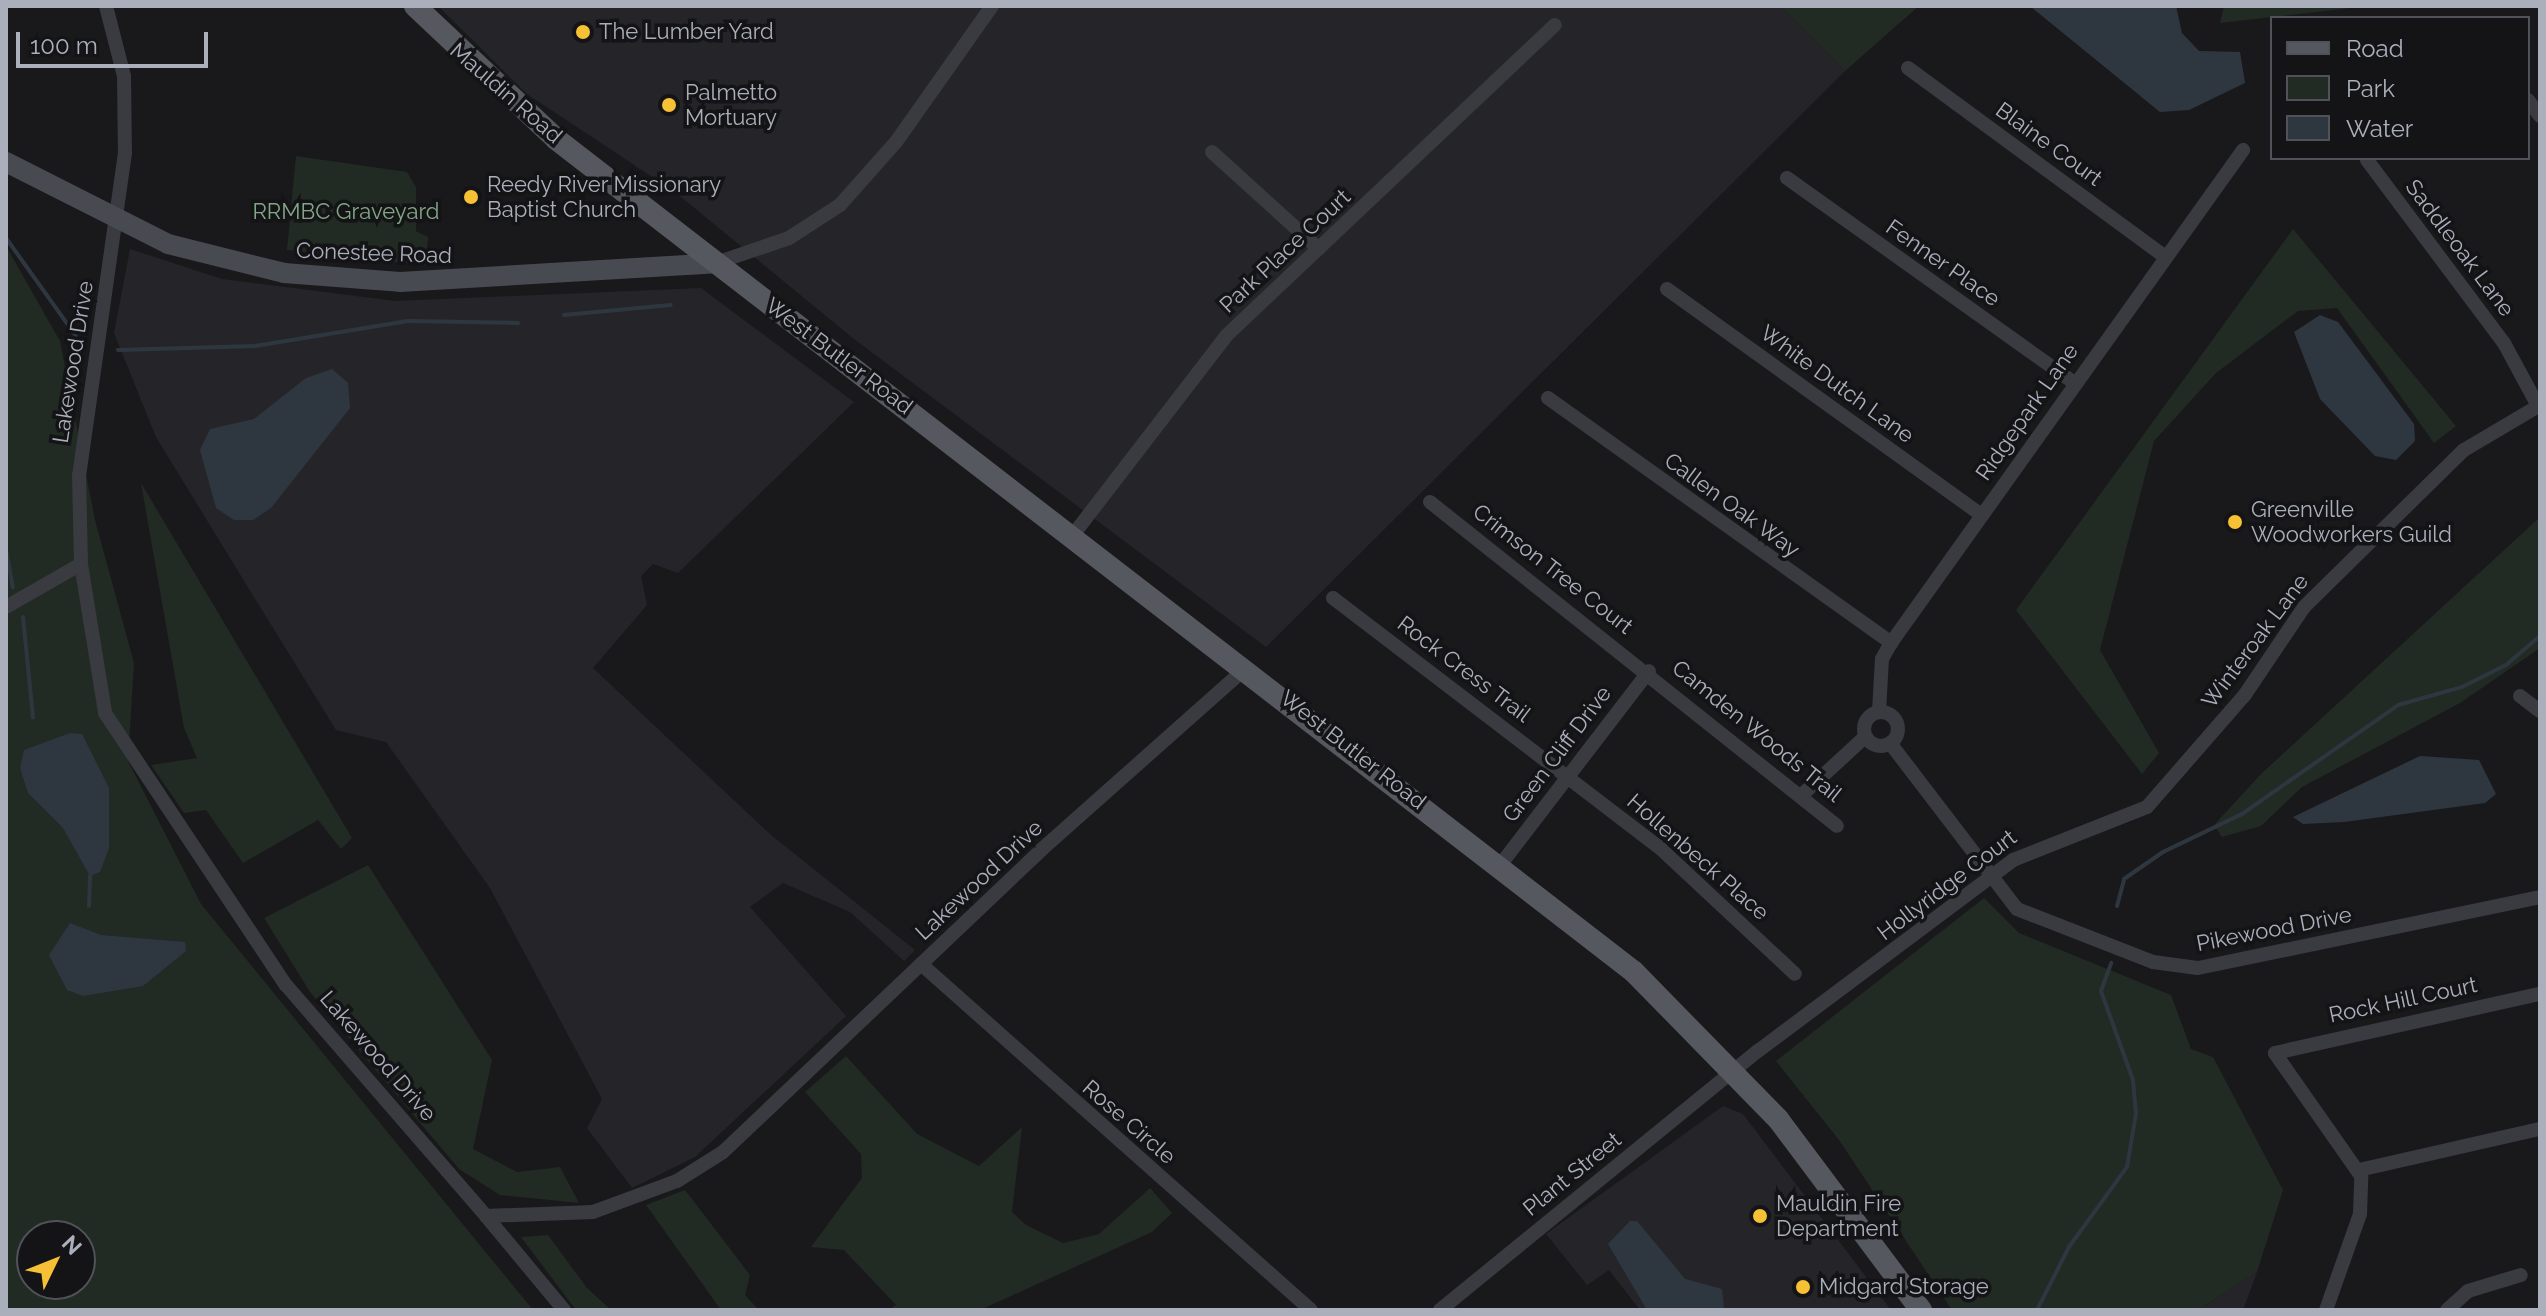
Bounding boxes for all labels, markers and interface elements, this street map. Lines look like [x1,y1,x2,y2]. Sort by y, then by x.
scale bar [20,16,212,66]
legend [2270,16,2530,160]
place label: The Lumber Yard [599,19,775,45]
marker: The Lumber Yard [574,23,592,41]
text: 100 m [30,31,98,60]
text: Road [2346,34,2404,63]
street label: Mauldin Road [445,37,567,149]
text: Park [2346,74,2395,103]
place label: Palmetto Mortuary [685,79,777,130]
marker: Palmetto Mortuary [660,96,678,114]
street label: Blaine Court [1991,97,2107,191]
text: Water [2346,114,2413,143]
place label: Reedy River Missionary Baptist Church [487,171,722,222]
street label: Saddleoak Lane [2400,174,2520,322]
street label: Park Place Court [1214,184,1356,318]
marker: Reedy River Missionary Baptist Church [462,188,480,206]
park label: RRMBC Graveyard [252,199,440,225]
street label: Fenner Place [1881,214,2005,312]
street label: Conestee Road [296,237,452,269]
street label: Lakewood Drive [47,279,99,445]
street label: West Butler Road [760,292,918,420]
street label: White Dutch Lane [1755,319,1919,449]
street label: Ridgepark Lane [1970,339,2084,485]
street label: Callen Oak Way [1659,447,1805,563]
place label: Greenville Woodworkers Guild [2251,496,2452,548]
street label: Crimson Tree Court [1467,498,1639,640]
marker: Greenville Woodworkers Guild [2226,513,2244,531]
street label: Winteroak Lane [2196,569,2314,713]
street label: Rock Cress Trail [1392,610,1536,728]
street label: Camden Woods Trail [1666,654,1848,808]
street label: Green Cliff Drive [1497,681,1617,827]
street label: West Butler Road [1275,685,1431,815]
street label: Hollenbeck Place [1622,788,1774,926]
street label: Lakewood Drive [910,814,1048,946]
street label: Hollyridge Court [1872,824,2022,946]
street label: Pikewood Drive [2194,901,2354,957]
street label: Rock Hill Court [2326,971,2480,1029]
street label: Lakewood Drive [314,985,442,1127]
street label: Rose Circle [1077,1074,1181,1170]
street label: Plant Street [1518,1127,1626,1221]
place label: Mauldin Fire Department [1776,1190,1901,1242]
marker: Mauldin Fire Department [1751,1207,1769,1225]
north arrow [16,1220,96,1300]
text: N [57,1230,87,1260]
place label: Midgard Storage [1819,1274,1989,1300]
marker: Midgard Storage [1794,1278,1812,1296]

